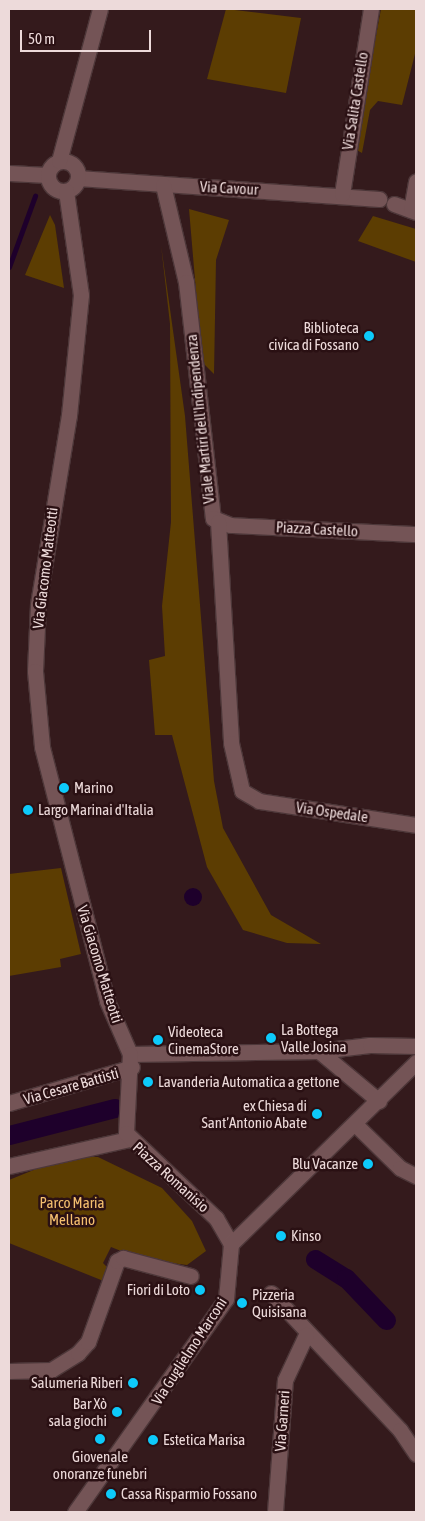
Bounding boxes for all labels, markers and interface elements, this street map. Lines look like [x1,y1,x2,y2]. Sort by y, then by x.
scale bar [22,20,154,52]
text: 50 m [28,30,55,47]
street label: Via Salita Castello [338,51,372,151]
street label: Via Cavour [199,177,259,199]
place label: Biblioteca civica di Fossano [268,318,359,353]
marker: Biblioteca civica di Fossano [363,330,375,342]
street label: Viale Martiri dell'Indipendenza [182,333,218,505]
street label: Via Giacomo Matteotti [29,506,61,630]
street label: Piazza Castello [276,518,358,540]
place label: Marino [74,779,113,797]
marker: Marino [58,782,70,794]
street label: Via Ospedale [295,798,369,826]
place label: Largo Marinai d'Italia [38,801,154,819]
marker: Largo Marinai d'Italia [22,804,34,816]
street label: Via Giacomo Matteotti [74,903,126,1025]
place label: La Bottega Valle Josina [281,1020,346,1055]
place label: Videoteca CinemaStore [168,1022,239,1057]
marker: La Bottega Valle Josina [265,1032,277,1044]
marker: Videoteca CinemaStore [152,1034,164,1046]
street label: Via Cesare Battisti [21,1064,121,1108]
place label: Lavanderia Automatica a gettone [158,1073,339,1091]
marker: Lavanderia Automatica a gettone [142,1076,154,1088]
place label: ex Chiesa di Sant’Antonio Abate [202,1096,307,1131]
marker: ex Chiesa di Sant’Antonio Abate [311,1108,323,1120]
street label: Piazza Romanisio [129,1138,213,1216]
place label: Blu Vacanze [292,1155,358,1173]
marker: Blu Vacanze [362,1158,374,1170]
park label: Parco Maria Mellano [40,1193,104,1228]
place label: Kinso [291,1227,321,1245]
marker: Kinso [275,1230,287,1242]
place label: Fiori di Loto [127,1281,190,1299]
marker: Fiori di Loto [194,1284,206,1296]
place label: Pizzeria Quisisana [252,1285,307,1320]
street label: Via Guglielmo Marconi [148,1294,230,1408]
marker: Pizzeria Quisisana [236,1297,248,1309]
place label: Salumeria Riberi [31,1374,123,1392]
marker: Salumeria Riberi [127,1377,139,1389]
street label: Via Garneri [271,1390,293,1452]
place label: Bar Xò sala giochi [49,1394,107,1429]
marker: Bar Xò sala giochi [111,1406,123,1418]
place label: Estetica Marisa [163,1431,245,1449]
marker: Giovenale onoranze funebri [94,1433,106,1445]
marker: Estetica Marisa [147,1434,159,1446]
place label: Giovenale onoranze funebri [53,1447,147,1482]
place label: Cassa Risparmio Fossano [121,1485,257,1503]
marker: Cassa Risparmio Fossano [105,1488,117,1500]

